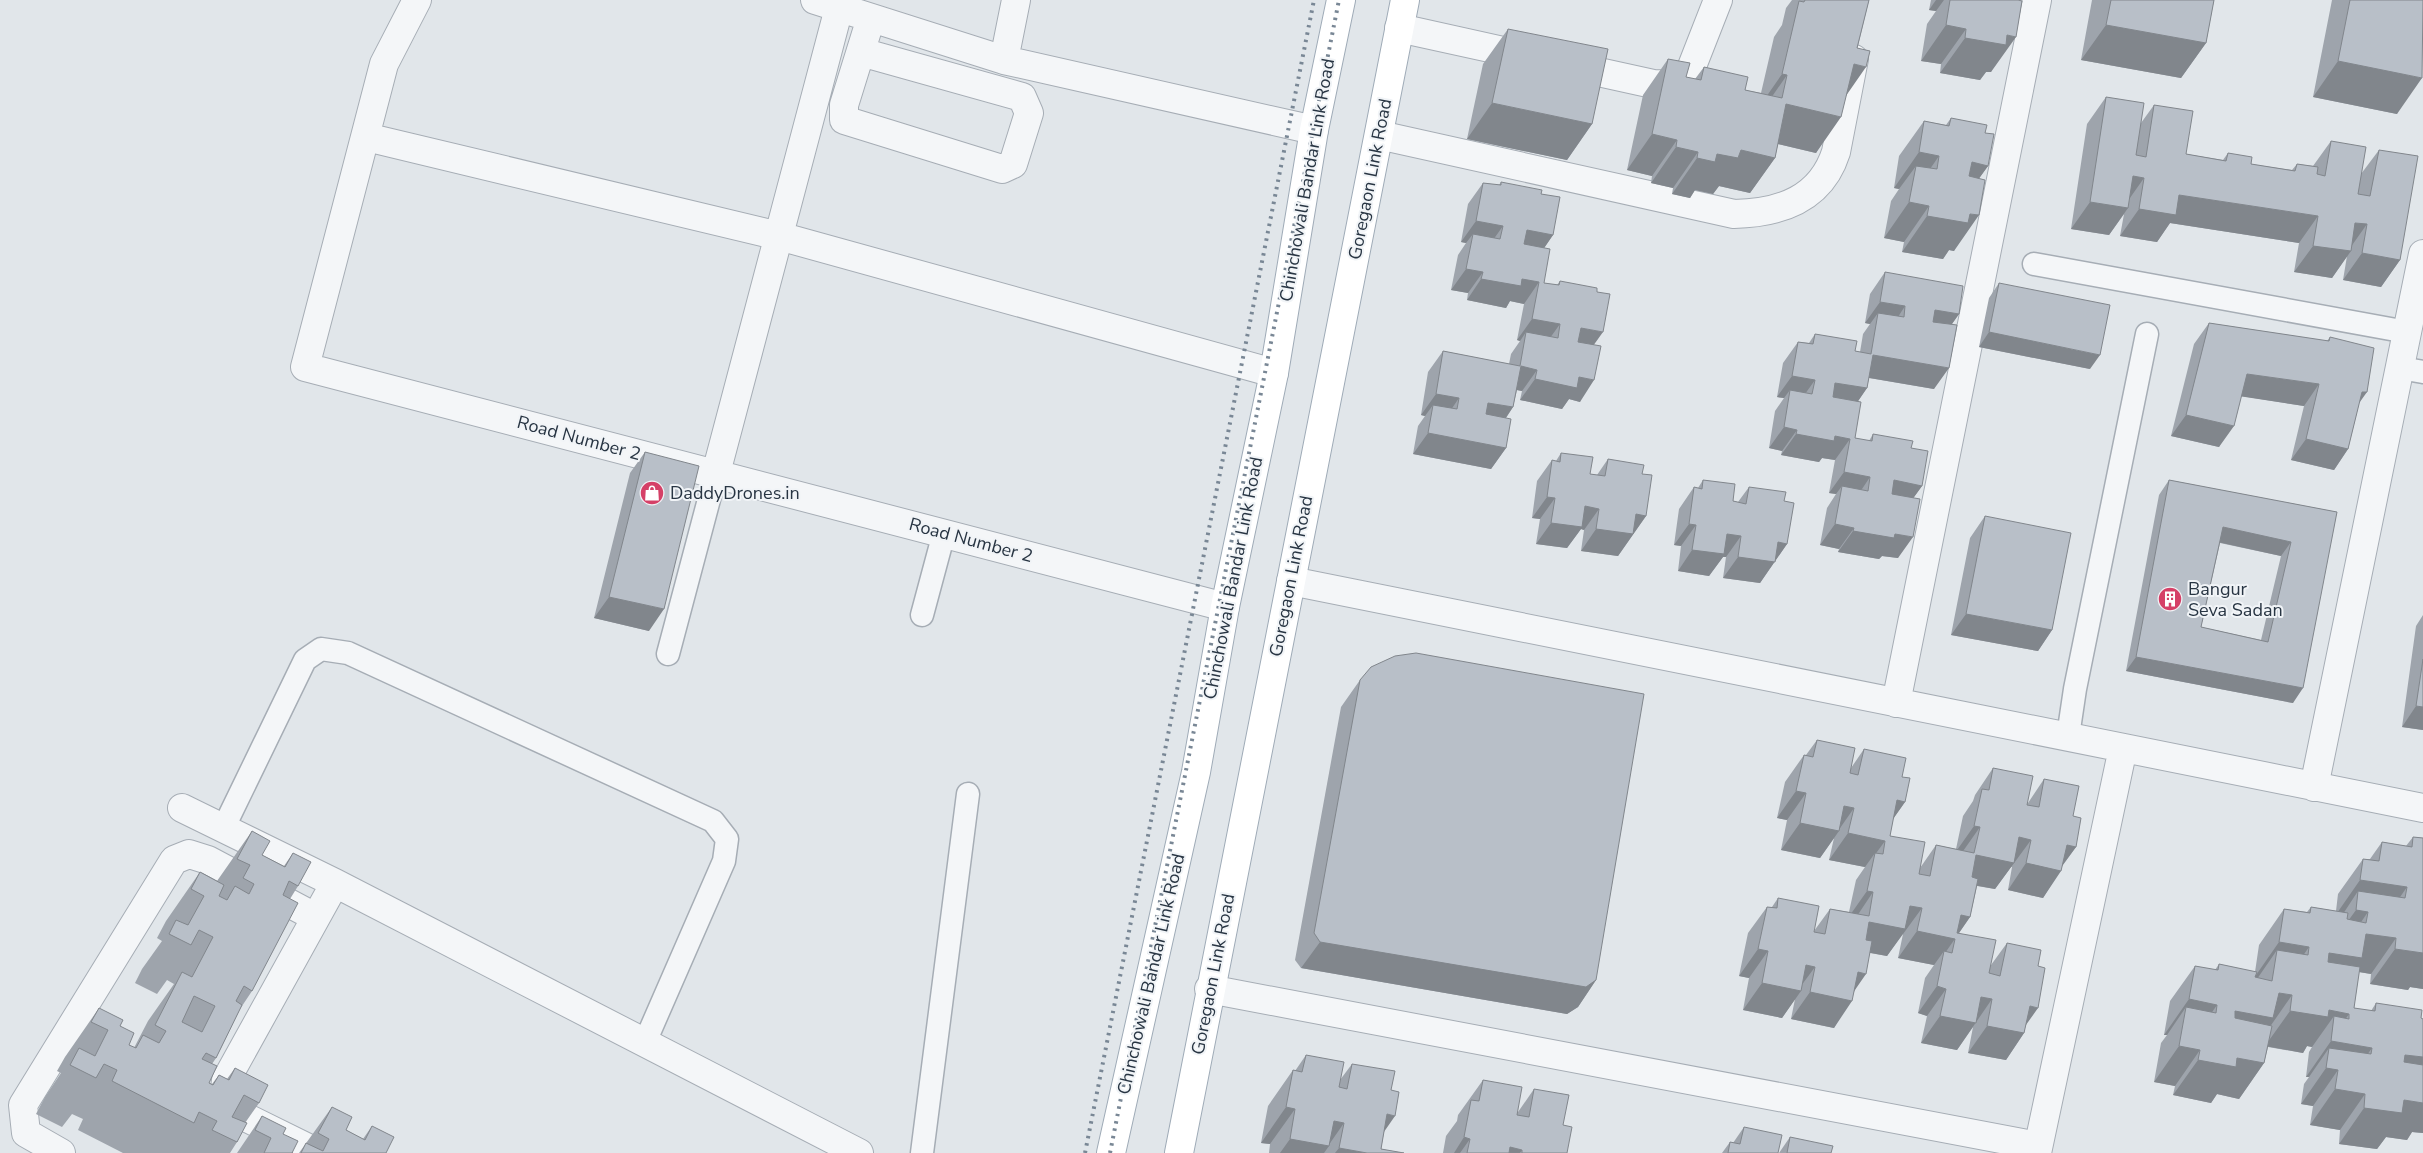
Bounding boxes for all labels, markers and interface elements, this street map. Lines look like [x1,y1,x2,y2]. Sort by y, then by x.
street label: Chinchowali Bandar Link Road [1274,57,1340,303]
street label: Goregaon Link Road [1343,96,1397,262]
street label: Road Number 2 [514,410,644,466]
street label: Chinchowali Bandar Link Road [1198,455,1268,701]
shop icon: DaddyDrones.in [639,480,665,506]
place label: DaddyDrones.in [670,481,800,505]
street label: Goregaon Link Road [1264,493,1318,659]
street label: Road Number 2 [906,512,1036,568]
place label: Bangur Seva Sadan [2188,577,2283,622]
building icon: Bangur Seva Sadan [2157,586,2183,612]
street label: Chinchowali Bandar Link Road [1112,851,1190,1097]
street label: Goregaon Link Road [1186,891,1240,1057]

